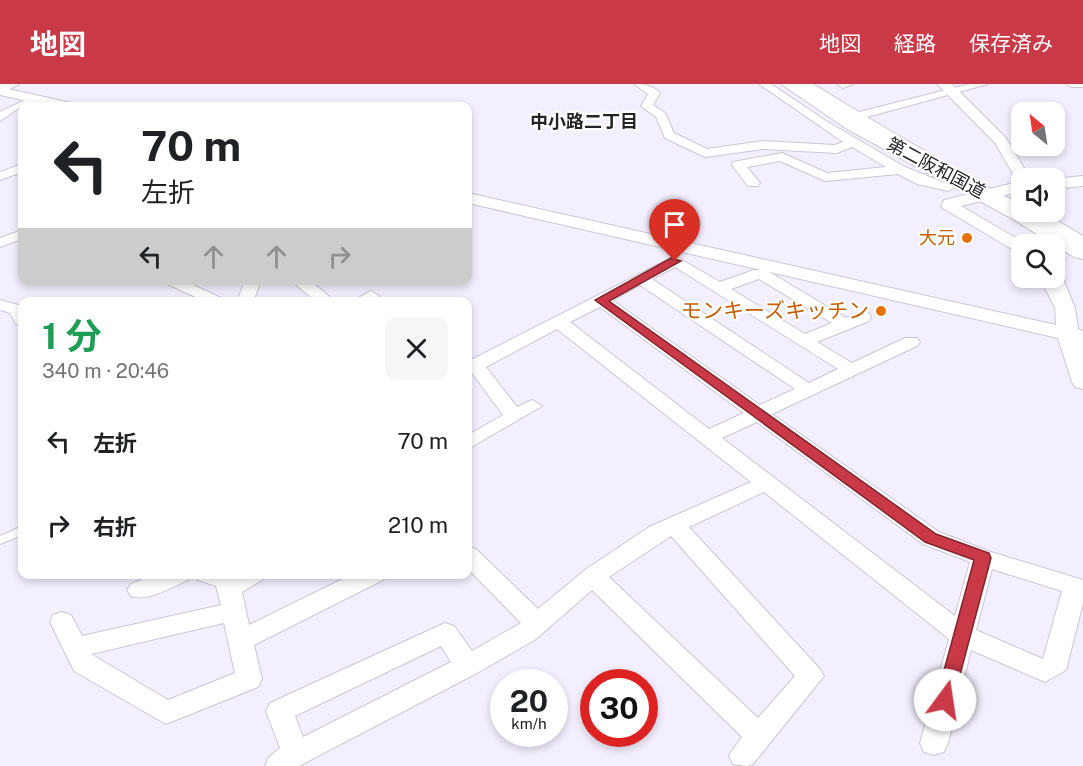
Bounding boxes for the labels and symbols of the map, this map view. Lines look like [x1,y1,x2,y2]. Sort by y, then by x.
north arrow [1011,102,1065,156]
district label: 中小路二丁目 [530,111,638,132]
street label: 第二阪和国道 [884,133,989,202]
pin [649,199,700,261]
place label: 大元 [919,227,955,248]
marker: 大元 [960,231,974,245]
place label: モンキーズキッチン [681,298,869,323]
marker: モンキーズキッチン [874,304,888,318]
position arrow [913,668,977,732]
speed limit sign: 30 [580,669,658,747]

